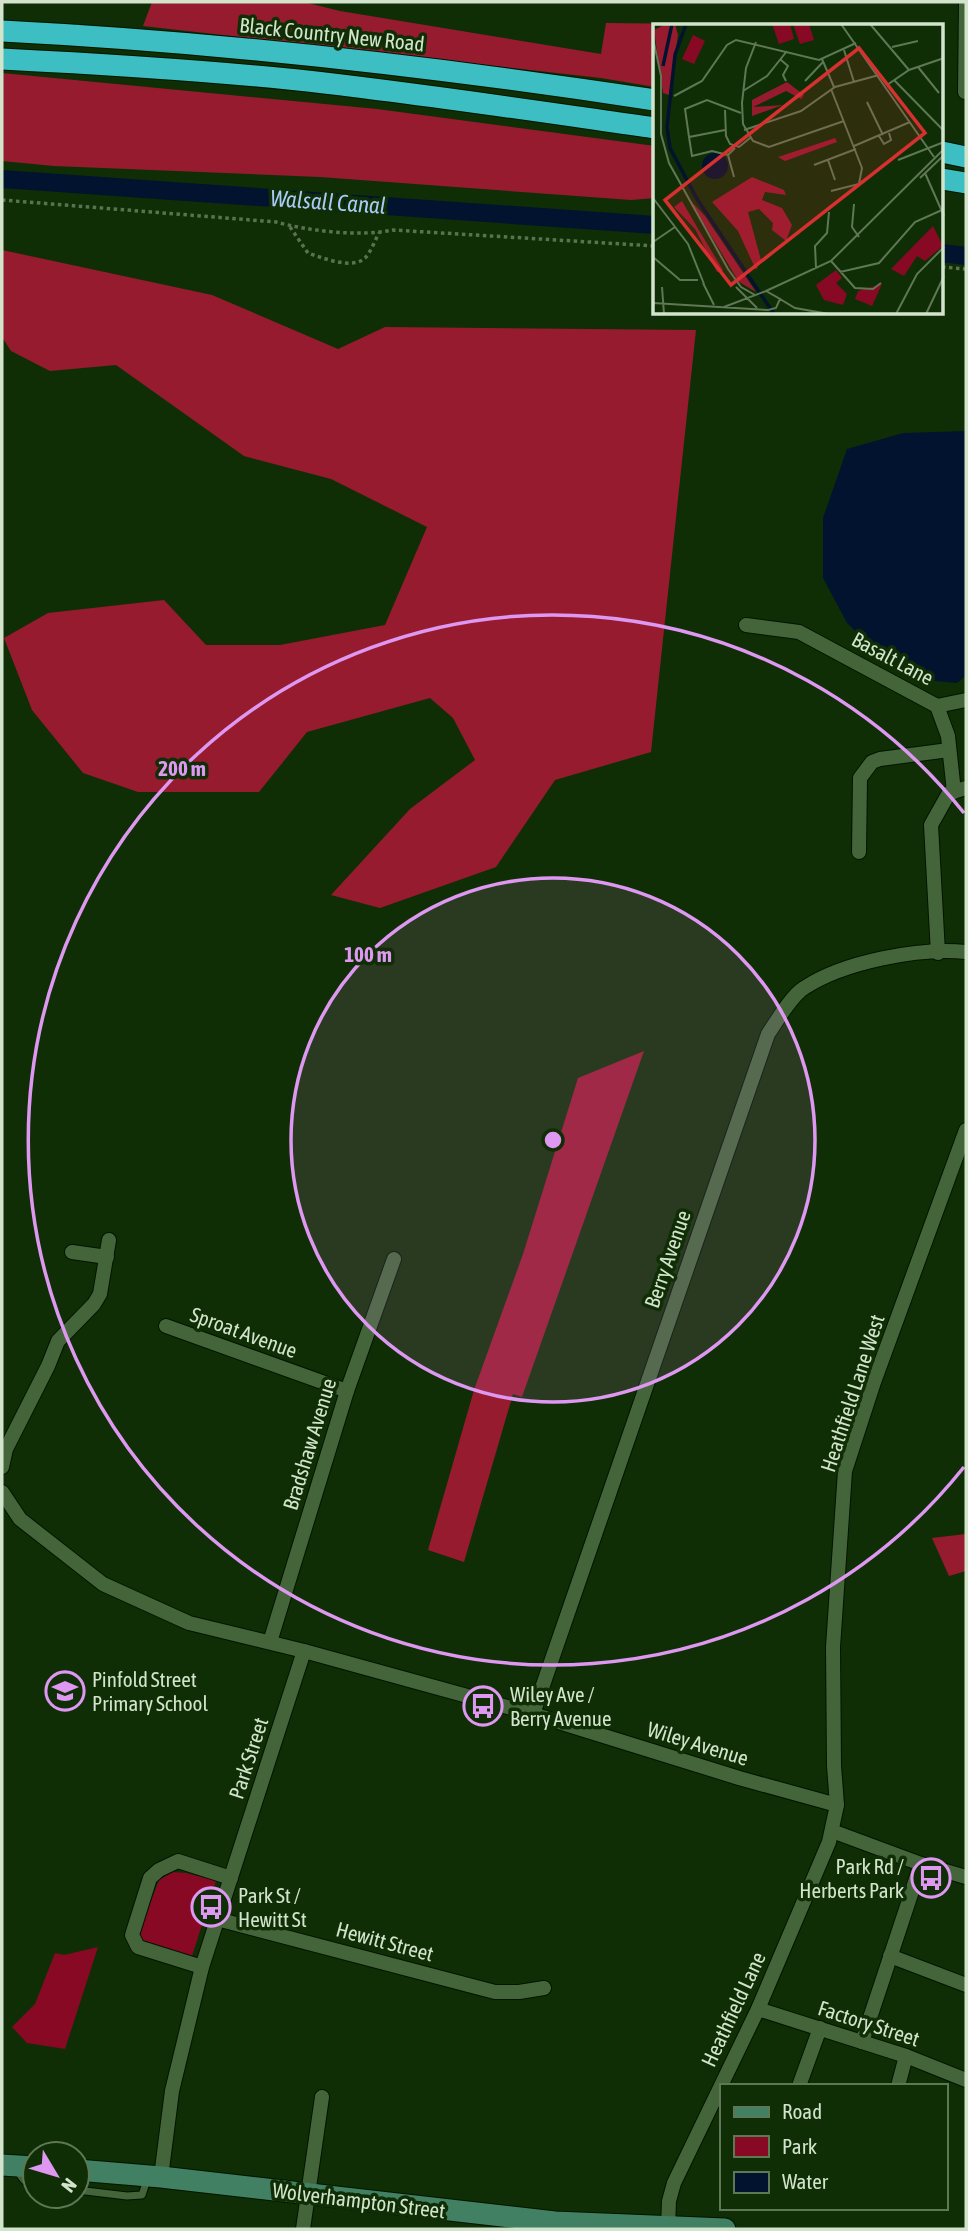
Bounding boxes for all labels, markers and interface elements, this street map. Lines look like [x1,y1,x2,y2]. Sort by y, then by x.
street label: Black Country New Road [238,12,426,56]
inset map [653,24,944,315]
water label: Walsall Canal [269,185,387,219]
street label: Basalt Lane [848,627,938,689]
text: 200 m [158,756,206,780]
text: 100 m [344,942,392,966]
centre of rings [541,1128,565,1152]
street label: Berry Avenue [639,1207,695,1311]
street label: Sproat Avenue [187,1302,301,1362]
street label: Heathfield Lane West [815,1311,889,1475]
street label: Bradshaw Avenue [278,1375,340,1513]
place label: Pinfold Street Primary School [92,1667,208,1715]
school or university icon: Pinfold Street Primary School [44,1670,86,1712]
place label: Wiley Ave / Berry Avenue [510,1682,612,1730]
bus stop icon: Wiley Ave / Berry Avenue [462,1685,504,1727]
street label: Park Street [224,1714,272,1802]
street label: Wiley Avenue [645,1716,751,1770]
place label: Park Rd / Herberts Park [799,1854,904,1902]
bus stop icon: Park Rd / Herberts Park [910,1857,952,1899]
place label: Park St / Hewitt St [238,1883,307,1931]
bus stop icon: Park St / Hewitt St [190,1886,232,1928]
street label: Hewitt Street [334,1916,436,1966]
street label: Heathfield Lane [696,1948,770,2070]
street label: Factory Street [815,1995,923,2051]
legend [720,2084,947,2210]
text: Road [782,2099,822,2123]
text: Park [782,2134,817,2158]
north arrow [21,2140,91,2210]
text: Water [782,2169,829,2193]
text: N [57,2174,82,2197]
street label: Wolverhampton Street [271,2177,447,2223]

